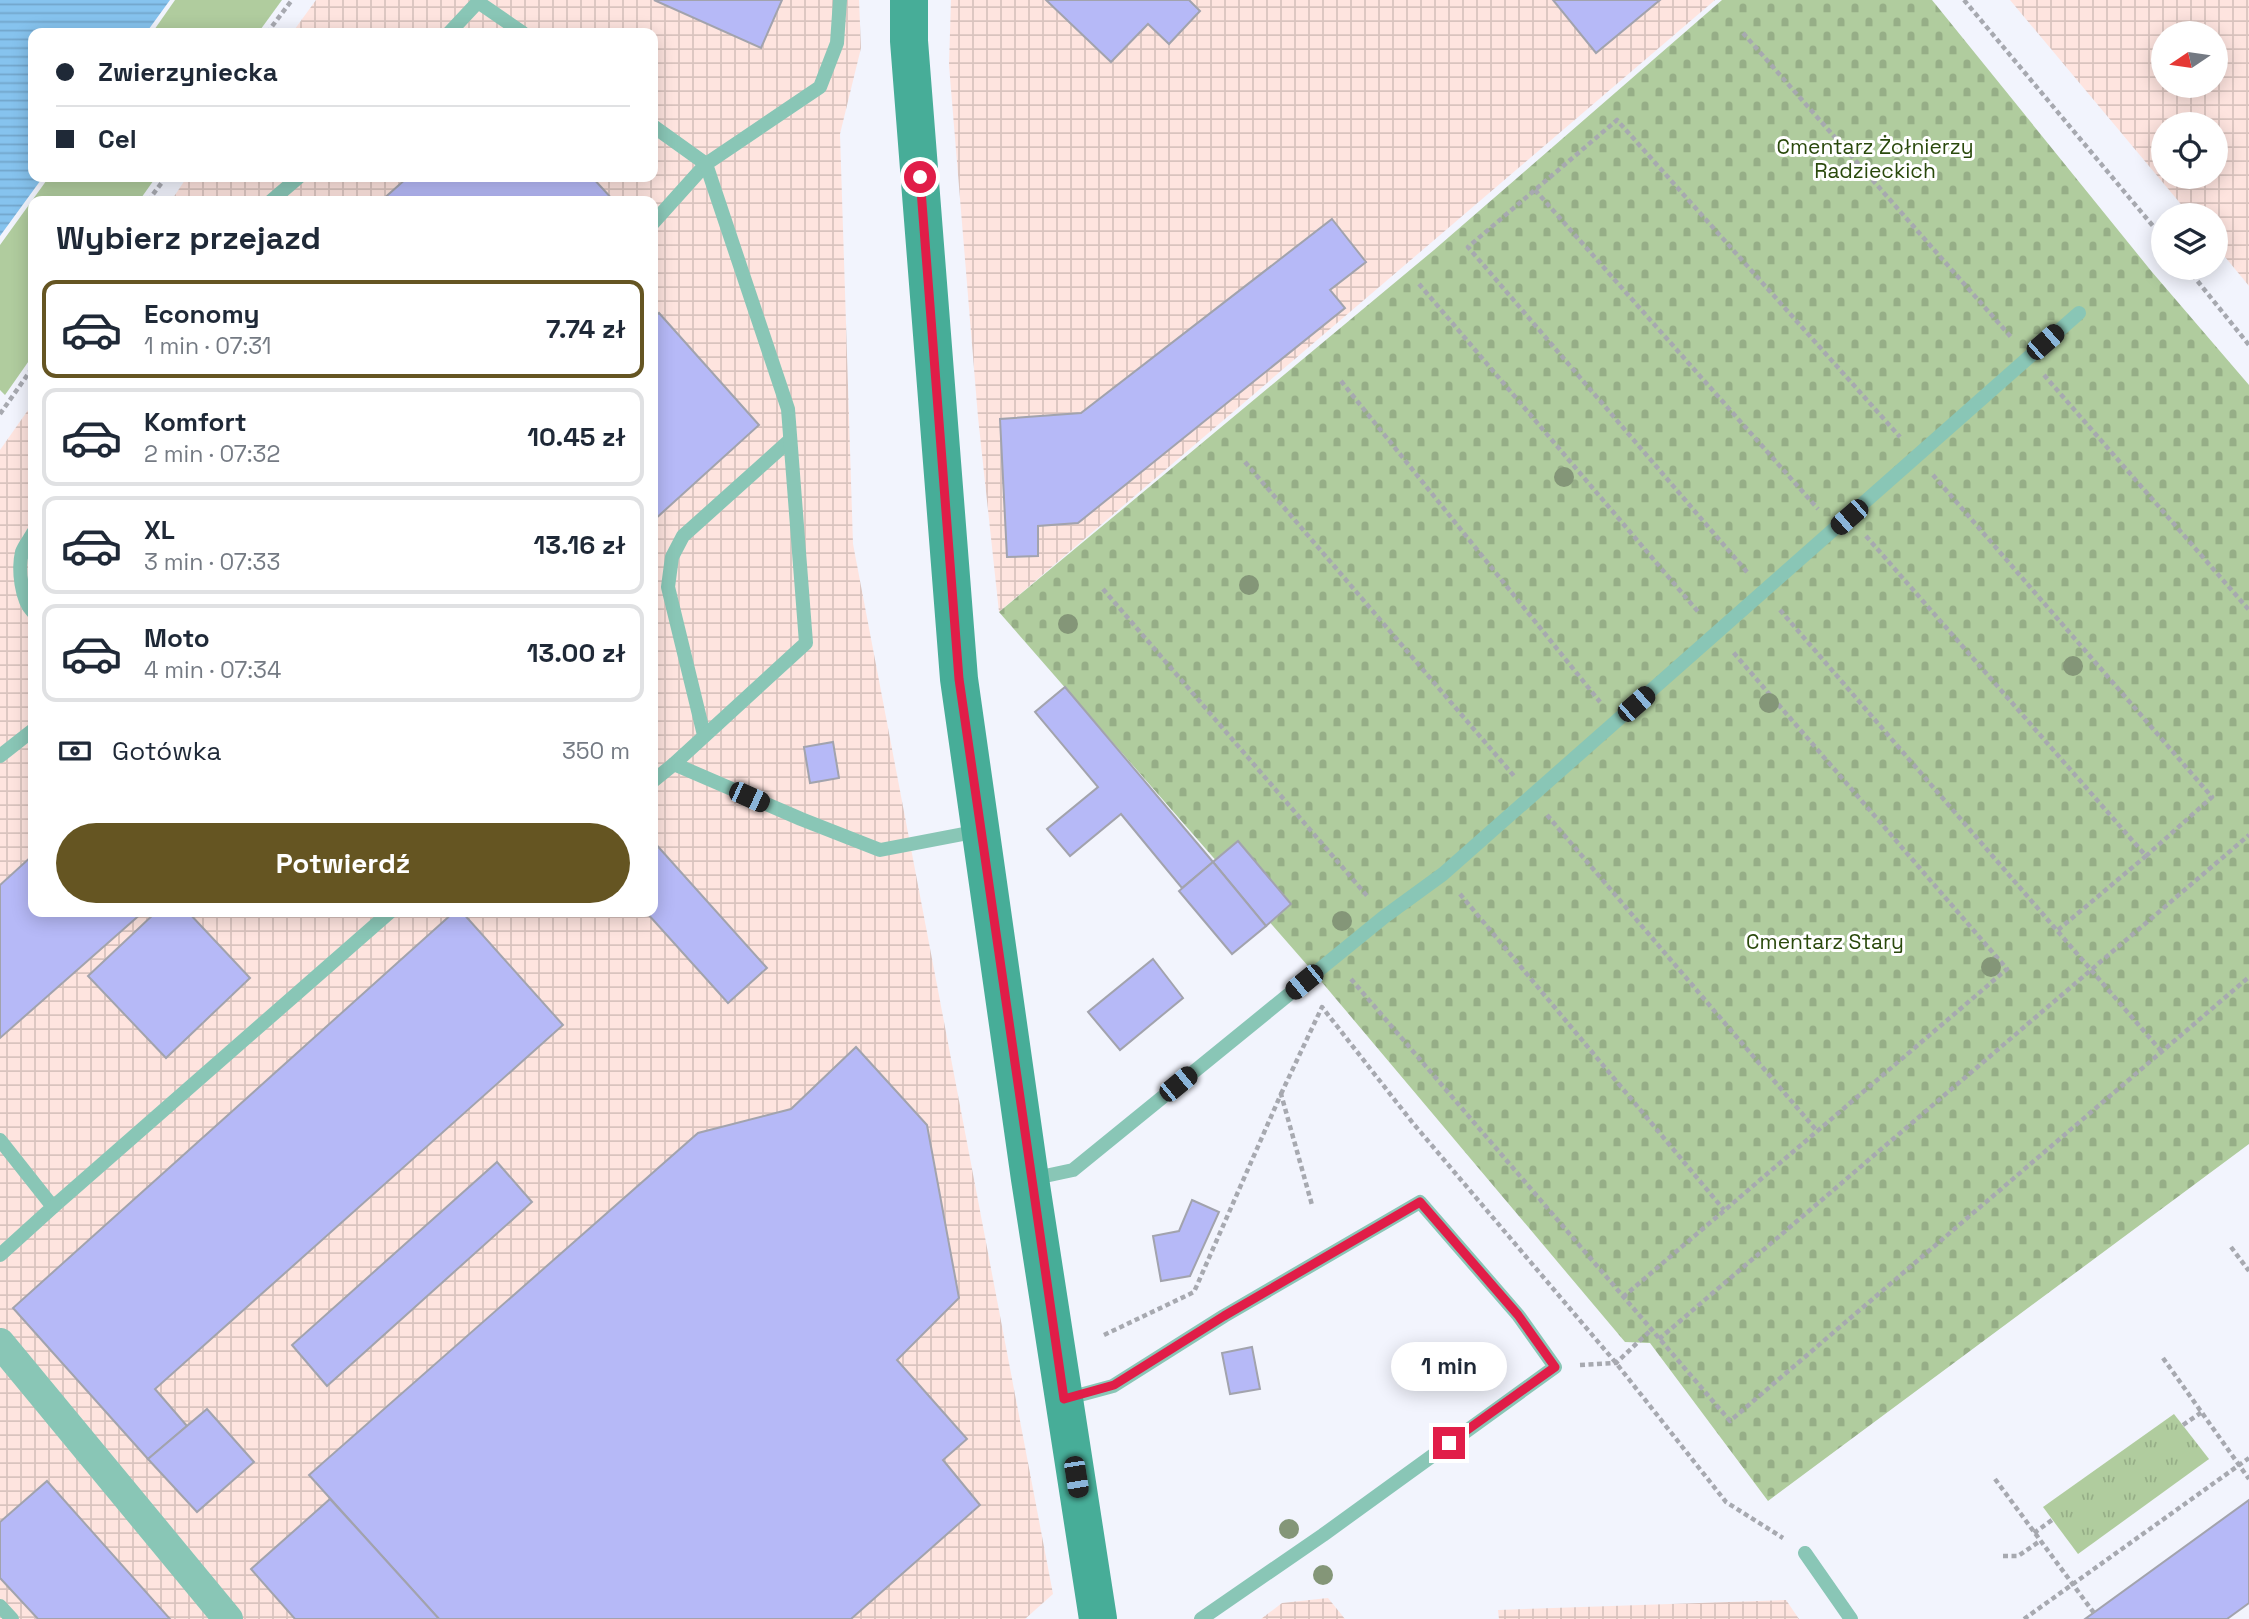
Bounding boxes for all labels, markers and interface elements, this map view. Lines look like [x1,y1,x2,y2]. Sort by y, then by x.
north arrow [2151,21,2228,98]
map controls [2151,21,2228,280]
text: Zwierzyniecka [98,55,278,89]
button: locate [2151,112,2228,189]
text: Cel [98,122,137,156]
park label: Cmentarz Żołnierzy Radzieckich [1776,133,1974,184]
route start [904,161,936,193]
button: layers [2151,203,2228,280]
text: Wybierz przejazd [56,218,321,258]
text: Economy [144,297,260,331]
icon: car [60,298,123,361]
text: 7.74 zł [546,312,626,346]
car [2023,320,2068,364]
text: 1 min · 07:31 [144,331,271,361]
text: Komfort [144,405,247,439]
icon: car [60,406,123,469]
text: 10.45 zł [527,420,626,454]
text: 2 min · 07:32 [144,439,280,469]
car [1827,495,1872,539]
text: XL [144,513,175,547]
icon: car [60,514,123,577]
text: 13.16 zł [534,528,626,562]
text: 3 min · 07:33 [144,547,280,577]
text: Moto [144,621,210,655]
icon: car [60,622,123,685]
text: 13.00 zł [527,636,626,670]
text: 4 min · 07:34 [144,655,281,685]
car [1614,682,1659,726]
icon: cash [56,732,94,770]
text: Gotówka [112,734,222,768]
text: 350 m [562,736,630,766]
car [726,779,773,815]
button: Potwierdź [56,823,630,903]
park label: Cmentarz Stary [1746,928,1904,955]
car [1282,961,1327,1003]
car [1156,1063,1201,1105]
callout: 1 min [1391,1342,1507,1390]
text: 1 min [1421,1351,1477,1381]
route end [1433,1427,1465,1459]
car [1063,1455,1090,1499]

